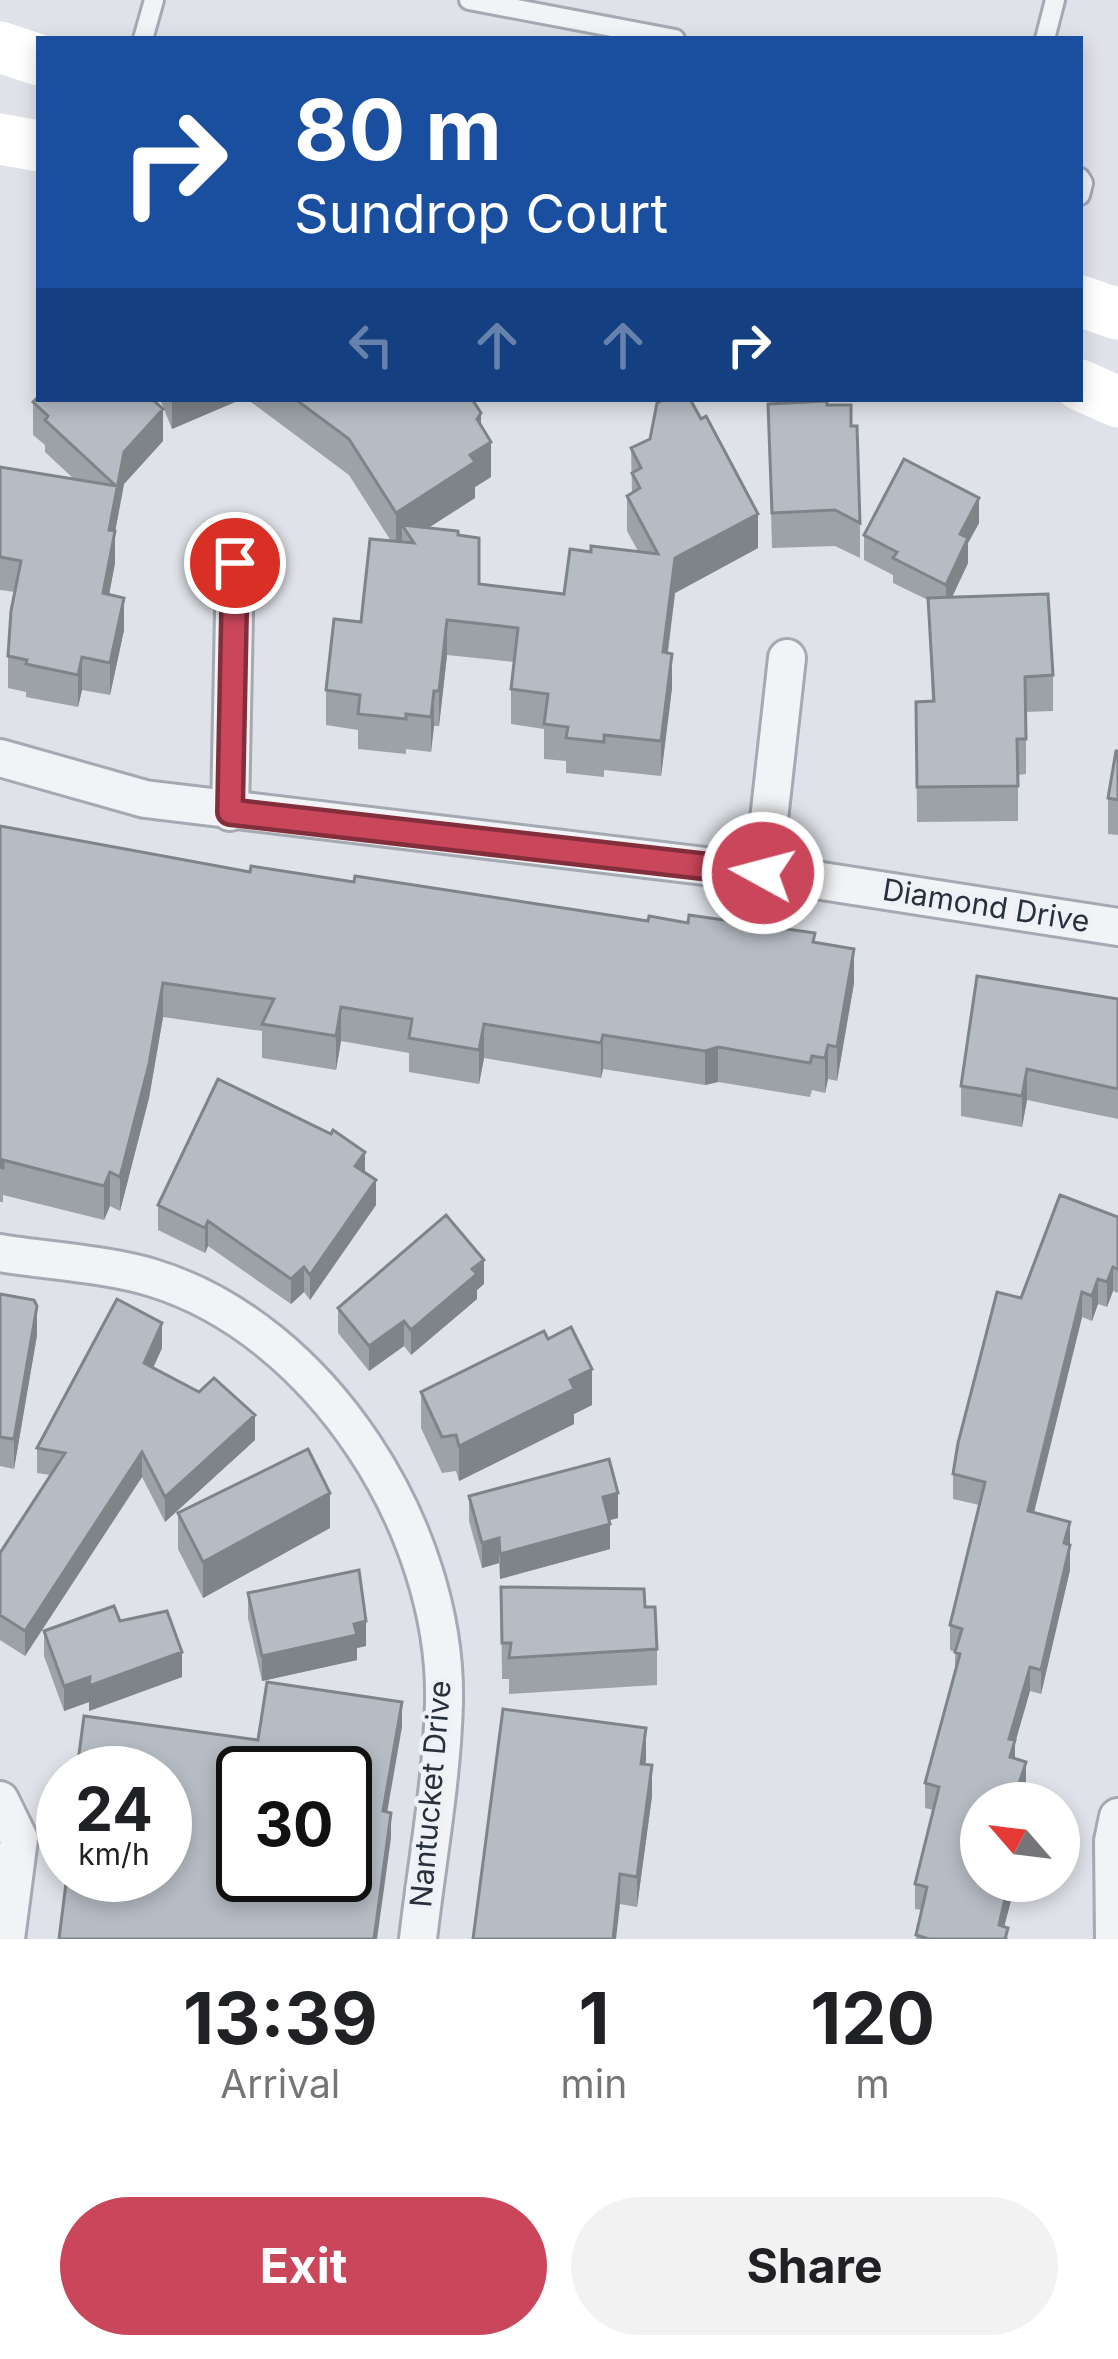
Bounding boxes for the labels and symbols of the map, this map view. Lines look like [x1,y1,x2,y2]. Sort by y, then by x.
pin [184,512,286,614]
position arrow [700,810,826,936]
street label: Diamond Drive [880,871,1092,939]
street label: Nantucket Drive [402,1679,458,1909]
speed limit sign: 30 [216,1746,372,1902]
north arrow [960,1782,1080,1902]

